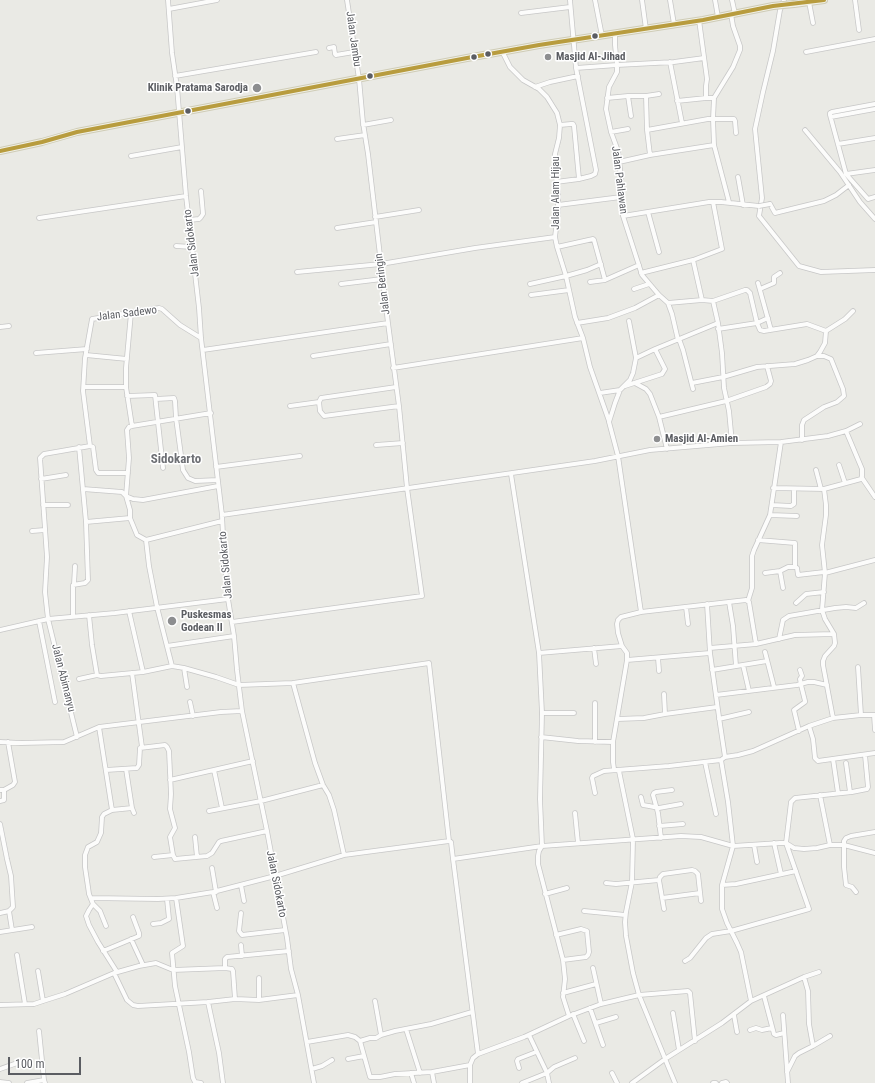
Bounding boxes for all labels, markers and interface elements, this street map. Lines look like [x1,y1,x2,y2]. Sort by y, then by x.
street label: Jalan Jambu [343,10,363,68]
unlabelled marker [590,31,600,41]
unlabelled marker [483,49,493,59]
place label: Masjid Al-Jihad [556,50,625,64]
unlabelled marker [469,52,479,62]
marker: Masjid Al-Jihad [543,52,553,62]
unlabelled marker [365,71,375,81]
place label: Klinik Pratama Sarodja [148,81,248,95]
marker: Klinik Pratama Sarodja [251,82,263,94]
unlabelled marker [183,106,193,116]
street label: Jalan Pahlawan [608,145,630,215]
street label: Jalan Alam Hijau [549,156,563,230]
street label: Jalan Sidokarto [181,208,203,278]
street label: Jalan Beringin [373,252,393,316]
street label: Jalan Sadewo [96,304,158,324]
place label: Masjid Al-Amien [665,432,738,446]
marker: Masjid Al-Amien [652,434,662,444]
district label: Sidokarto [151,452,201,468]
street label: Jalan Sidokarto [216,531,236,599]
place label: Puskesmas Godean II [181,608,231,634]
marker: Puskesmas Godean II [166,615,178,627]
street label: Jalan Abimanyu [48,643,78,713]
street label: Jalan Sidokarto [263,849,289,919]
scale bar [10,1049,83,1075]
text: 100 m [15,1057,45,1071]

